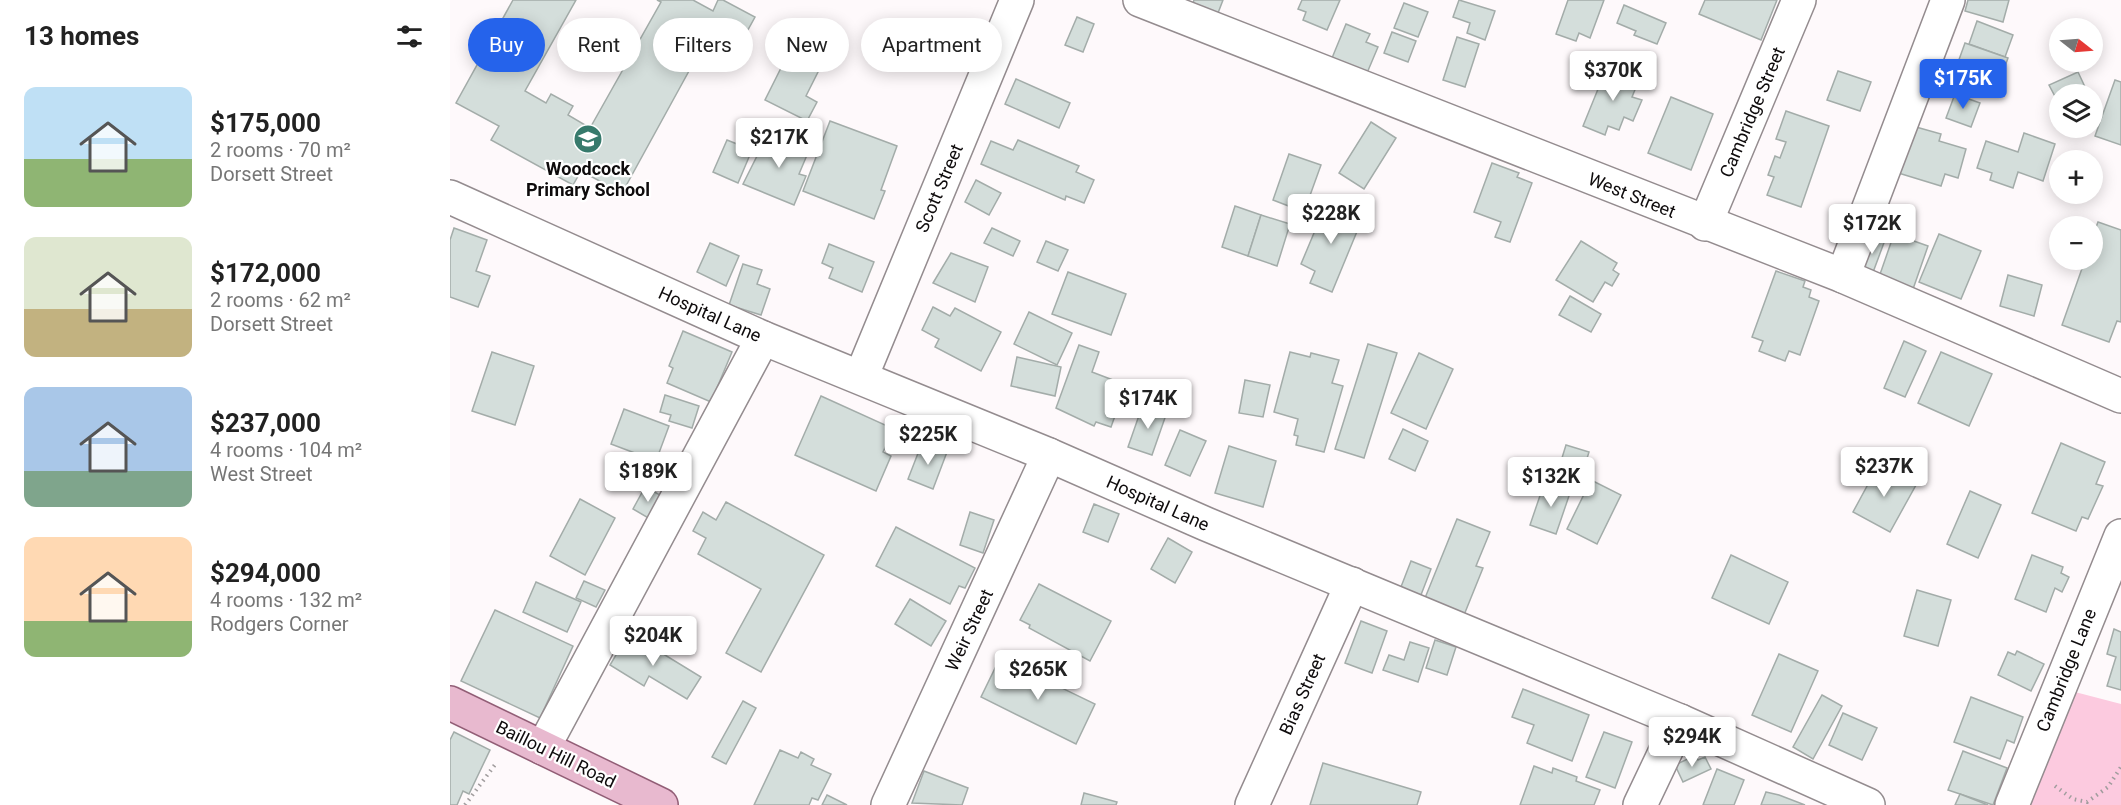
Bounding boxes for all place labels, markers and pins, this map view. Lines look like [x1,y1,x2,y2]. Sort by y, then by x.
pin: $370K [1571,51,1655,102]
pin: $175K [1921,59,2005,110]
pin: $217K [737,118,821,169]
school or university icon: Woodcock Primary School [572,123,604,155]
place label: Woodcock Primary School [526,158,650,200]
pin: $228K [1289,194,1373,245]
pin: $172K [1830,204,1914,255]
pin: $174K [1106,379,1190,430]
pin: $225K [886,415,970,466]
pin: $237K [1842,447,1926,498]
pin: $189K [606,452,690,503]
pin: $132K [1509,457,1593,508]
pin: $204K [611,616,695,667]
pin: $265K [996,650,1080,701]
pin: $294K [1650,717,1734,768]

